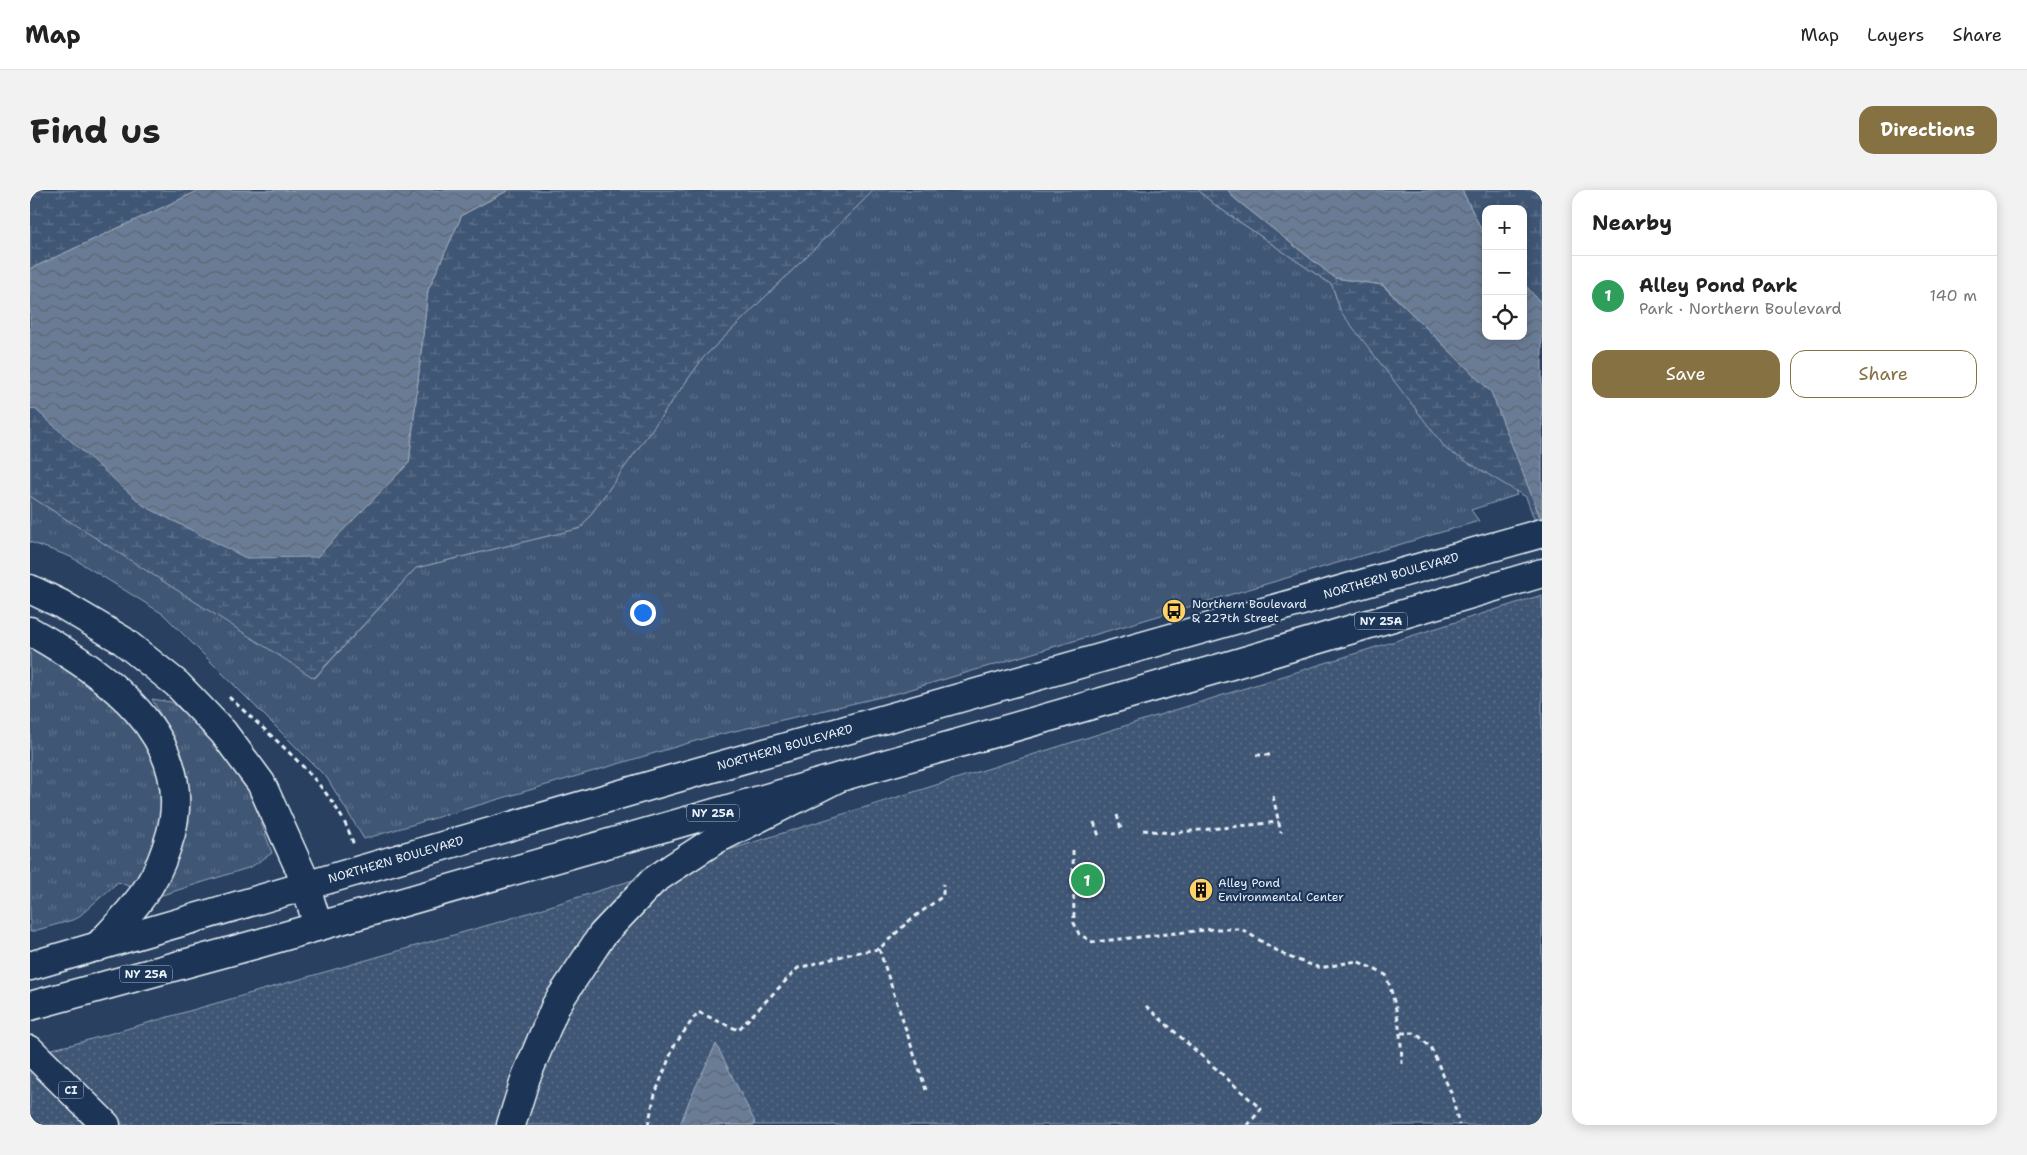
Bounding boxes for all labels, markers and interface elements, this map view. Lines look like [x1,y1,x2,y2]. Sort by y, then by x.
text: Map [25,19,81,51]
text: Map [1801,23,1839,47]
text: Layers [1867,23,1924,47]
text: Share [1952,23,2002,47]
button: Directions [1859,106,1997,154]
text: Find us [30,107,161,154]
map controls [1482,205,1527,340]
button: + [1482,205,1527,250]
text: Nearby [1592,209,1672,237]
button: − [1482,250,1527,295]
text: Alley Pond Park [1639,273,1798,298]
text: 1 [1604,285,1612,306]
text: 140 m [1930,285,1977,306]
button: locate [1482,295,1527,340]
text: Park · Northern Boulevard [1639,298,1842,319]
button: Save [1592,350,1780,398]
button: Share [1790,350,1977,398]
street label: NORTHERN BOULEVARD [1321,549,1461,603]
place label: Northern Boulevard & 227th Street [1192,596,1307,626]
bus stop icon: Northern Boulevard & 227th Street [1161,598,1187,624]
your location [630,600,656,626]
road number: NY 25A [1355,612,1407,630]
street label: NORTHERN BOULEVARD [715,720,855,774]
road number: NY 25A [687,804,739,822]
street label: NORTHERN BOULEVARD [326,832,466,887]
pin: 1 [1071,861,1103,899]
place label: Alley Pond Environmental Center [1218,875,1344,905]
building icon: Alley Pond Environmental Center [1188,877,1214,903]
road number: NY 25A [120,966,172,982]
road number: CI [58,1082,84,1098]

